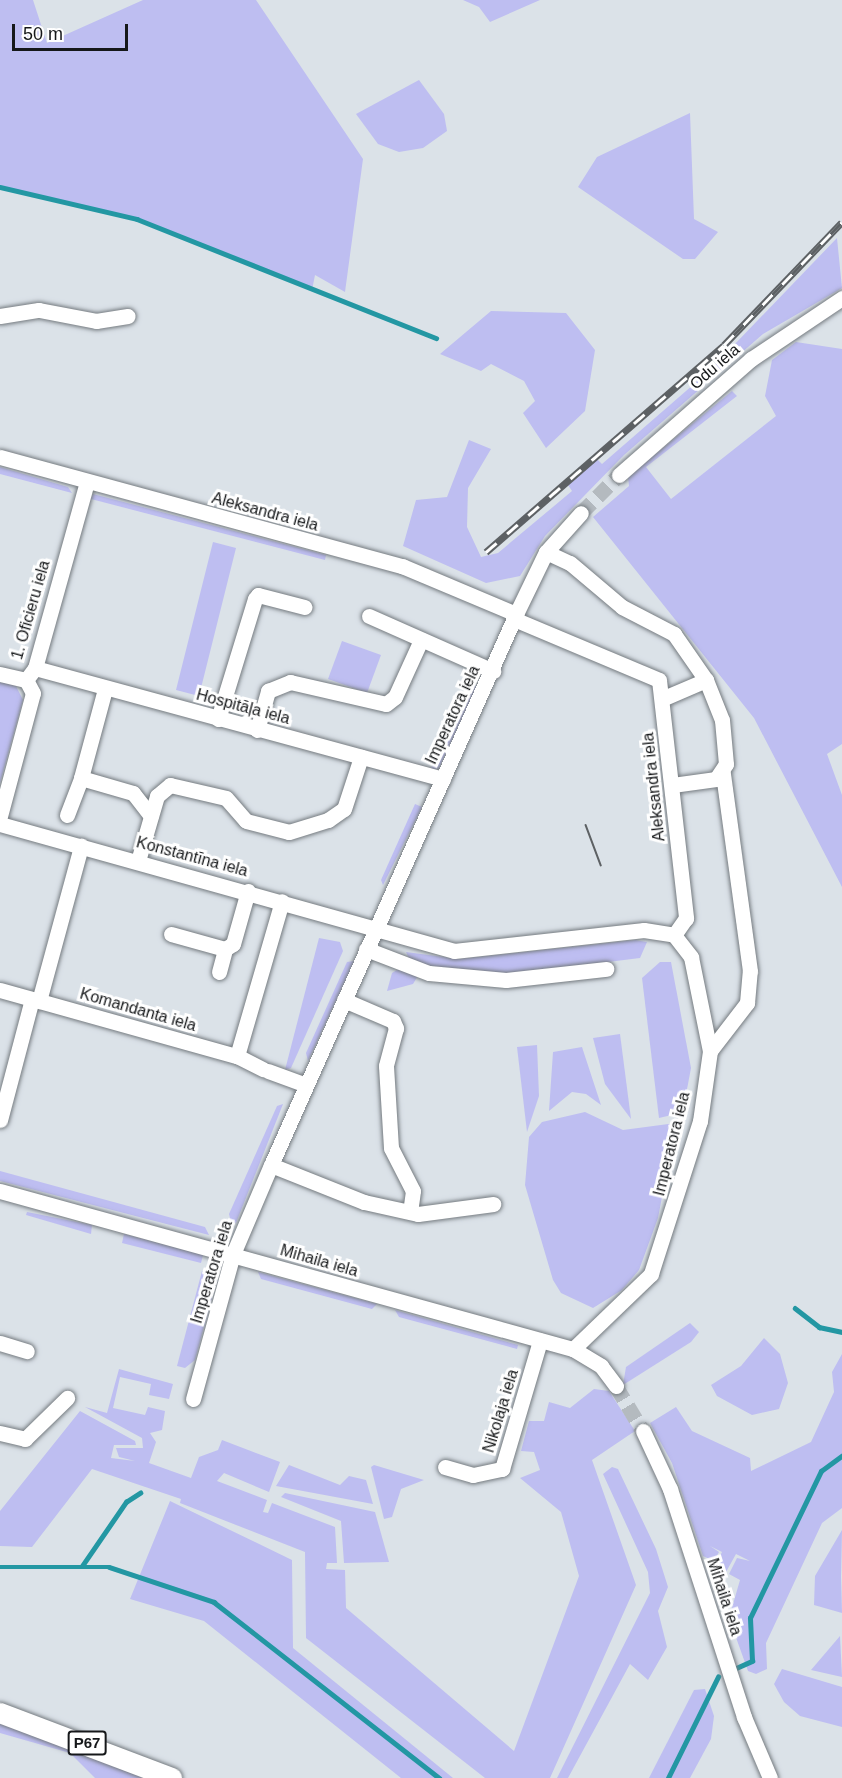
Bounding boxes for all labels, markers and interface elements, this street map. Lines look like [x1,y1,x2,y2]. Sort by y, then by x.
scale bar [15,12,130,50]
text: 50 m [23,24,63,44]
street label: Odu iela [686,340,744,394]
street label: Aleksandra iela [210,489,320,535]
street label: 1. Oficieru iela [8,558,54,662]
street label: Imperatora iela [422,663,484,767]
street label: Hospitāļa iela [194,685,292,729]
street label: Aleksandra iela [639,732,669,842]
street label: Konstantīna iela [134,833,250,881]
street label: Komandanta iela [78,984,198,1036]
street label: Imperatora iela [650,1090,694,1198]
street label: Imperatora iela [187,1218,237,1326]
street label: Mihaila iela [278,1241,360,1281]
street label: Nikolaja iela [479,1367,523,1455]
street label: Mihaila iela [703,1556,745,1638]
road number: P67 [68,1731,106,1755]

